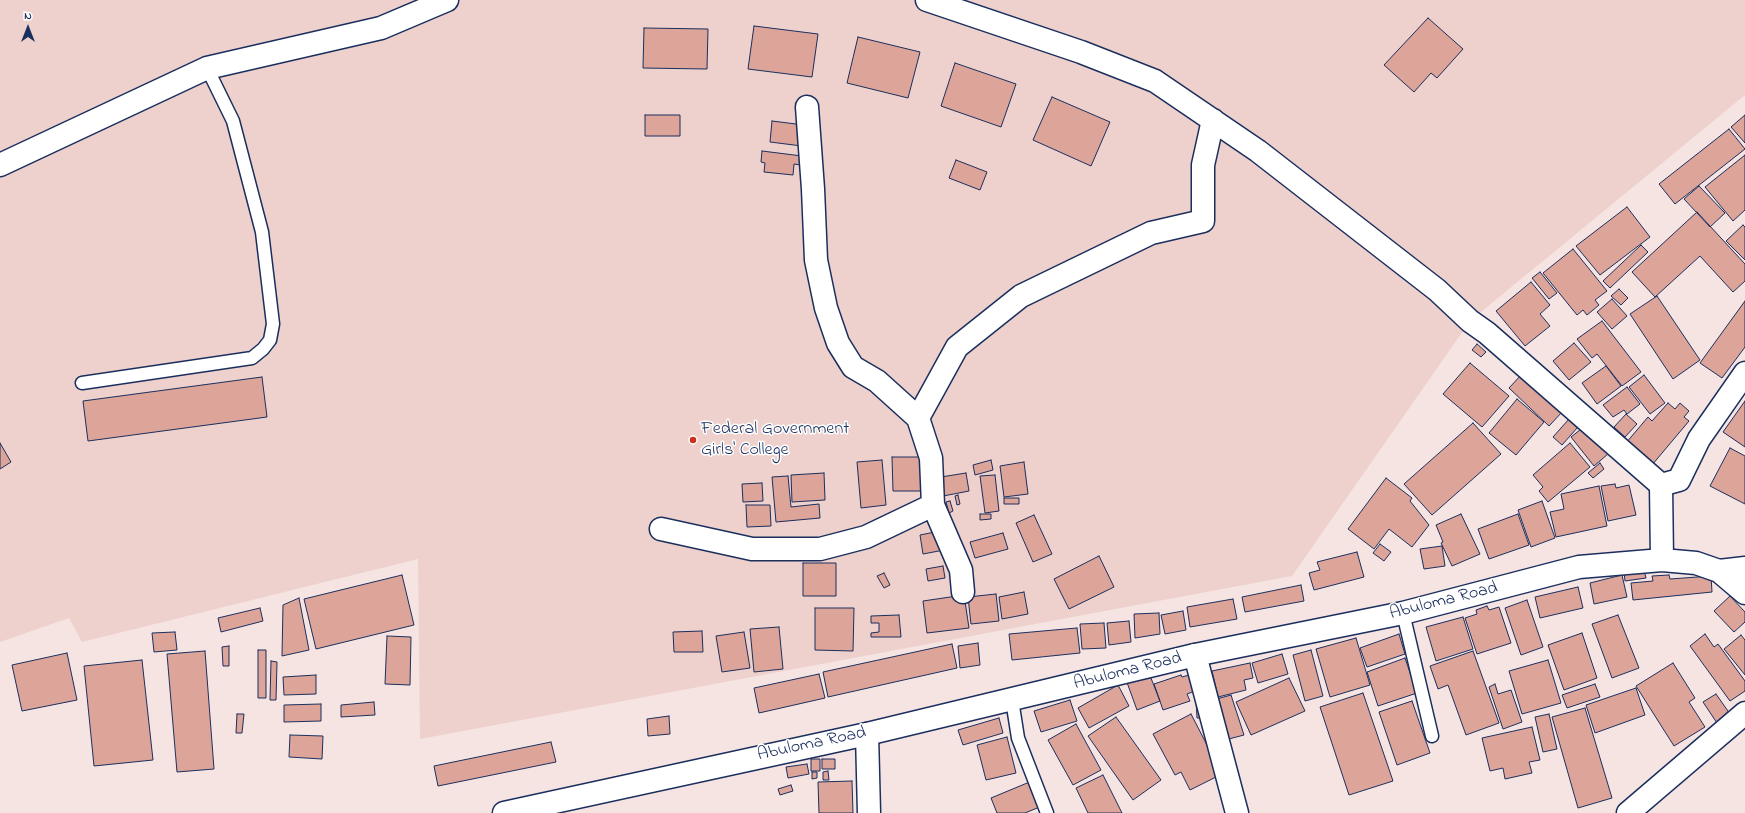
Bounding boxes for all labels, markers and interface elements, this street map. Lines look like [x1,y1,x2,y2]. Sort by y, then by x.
north arrow [8,8,48,48]
text: N [24,8,32,24]
place label: Federal Government Girls' College [701,419,849,462]
marker: Federal Government Girls' College [688,435,698,445]
street label: Abuloma Road [1388,578,1500,626]
street label: Abuloma Road [1072,648,1184,696]
street label: Abuloma Road [756,723,868,767]

